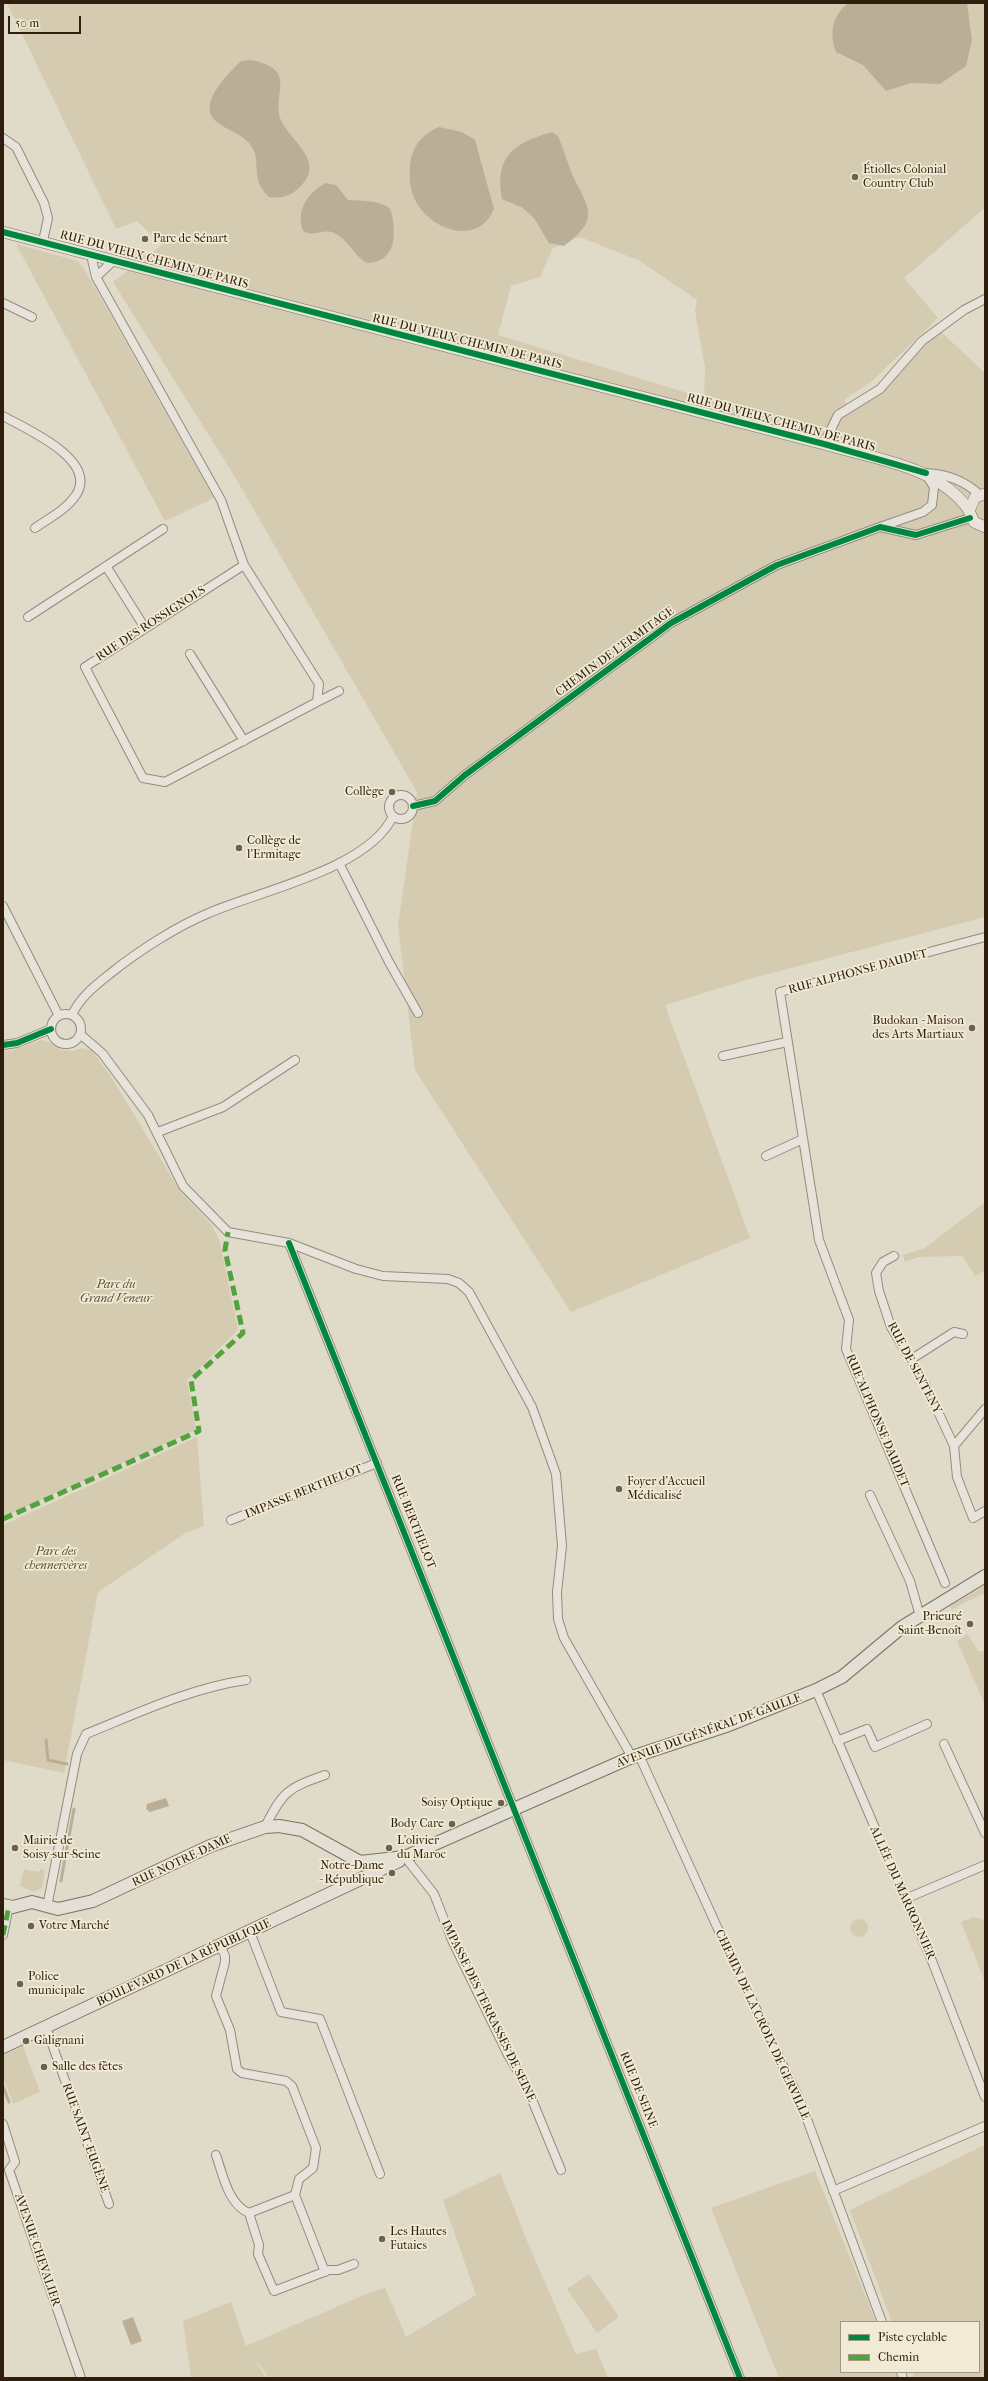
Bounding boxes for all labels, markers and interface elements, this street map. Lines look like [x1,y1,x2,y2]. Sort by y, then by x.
scale bar [10,8,83,34]
text: 50 m [15,16,39,30]
place label: Étiolles Colonial Country Club [863,163,946,191]
marker: Étiolles Colonial Country Club [850,172,860,182]
street label: RUE DU VIEUX CHEMIN DE PARIS [58,228,250,292]
place label: Parc de Sénart [153,232,228,246]
marker: Parc de Sénart [140,234,150,244]
street label: RUE DU VIEUX CHEMIN DE PARIS [371,311,563,373]
street label: RUE DU VIEUX CHEMIN DE PARIS [685,391,877,455]
street label: RUE DES ROSSIGNOLS [94,583,208,665]
street label: CHEMIN DE L'ERMITAGE [553,604,677,700]
place label: Collège [345,785,384,799]
marker: Collège [387,787,397,797]
place label: Collège de l'Ermitage [247,834,301,862]
marker: Collège de l'Ermitage [234,843,244,853]
street label: RUE ALPHONSE DAUDET [787,946,929,998]
place label: Budokan - Maison des Arts Martiaux [872,1014,964,1042]
marker: Budokan - Maison des Arts Martiaux [967,1023,977,1033]
park label: Parc du Grand Veneur [80,1278,152,1306]
street label: RUE DE SENTENY [884,1320,944,1416]
street label: RUE ALPHONSE DAUDET [842,1352,912,1490]
street label: IMPASSE BERTHELOT [243,1462,365,1522]
street label: RUE BERTHELOT [387,1473,439,1571]
place label: Foyer d’Accueil Médicalisé [627,1475,705,1503]
marker: Foyer d’Accueil Médicalisé [614,1484,624,1494]
park label: Parc des chenneivères [25,1545,87,1573]
place label: Prieuré Saint-Benoît [898,1610,962,1638]
marker: Prieuré Saint-Benoît [965,1619,975,1629]
street label: AVENUE DU GÉNÉRAL DE GAULLE [614,1691,804,1771]
place label: Soisy Optique [421,1796,493,1810]
marker: Soisy Optique [496,1798,506,1808]
place label: Body Care [390,1817,444,1831]
marker: Body Care [447,1819,457,1829]
street label: ALLÉE DU MARRONNIER [866,1824,938,1962]
street label: RUE NOTRE-DAME [130,1832,234,1890]
place label: Mairie de Soisy-sur-Seine [23,1834,101,1862]
place label: L'olivier du Maroc [397,1834,446,1862]
marker: Mairie de Soisy-sur-Seine [10,1843,20,1853]
marker: L'olivier du Maroc [384,1843,394,1853]
place label: Notre-Dame - République [319,1859,384,1887]
marker: Notre-Dame - République [387,1868,397,1878]
street label: BOULEVARD DE LA RÉPUBLIQUE [94,1916,274,2010]
street label: IMPASSE DES TERRASSES DE SEINE [438,1918,538,2104]
place label: Votre Marché [39,1919,109,1933]
marker: Votre Marché [26,1921,36,1931]
street label: CHEMIN DE LA CROIX DE GERVILLE [711,1928,813,2122]
place label: Police municipale [28,1970,85,1998]
marker: Police municipale [15,1979,25,1989]
place label: Galignani [34,2034,84,2048]
marker: Galignani [21,2036,31,2046]
street label: RUE DE SEINE [616,2050,660,2130]
place label: Salle des fêtes [52,2060,123,2074]
marker: Salle des fêtes [39,2062,49,2072]
street label: RUE SAINT-EUGÈNE [59,2081,111,2195]
street label: AVENUE CHEVALIER [11,2192,63,2308]
place label: Les Hautes Futaies [390,2225,447,2253]
marker: Les Hautes Futaies [377,2234,387,2244]
legend [840,2321,980,2373]
text: Piste cyclable [878,2330,947,2344]
text: Chemin [878,2350,919,2364]

